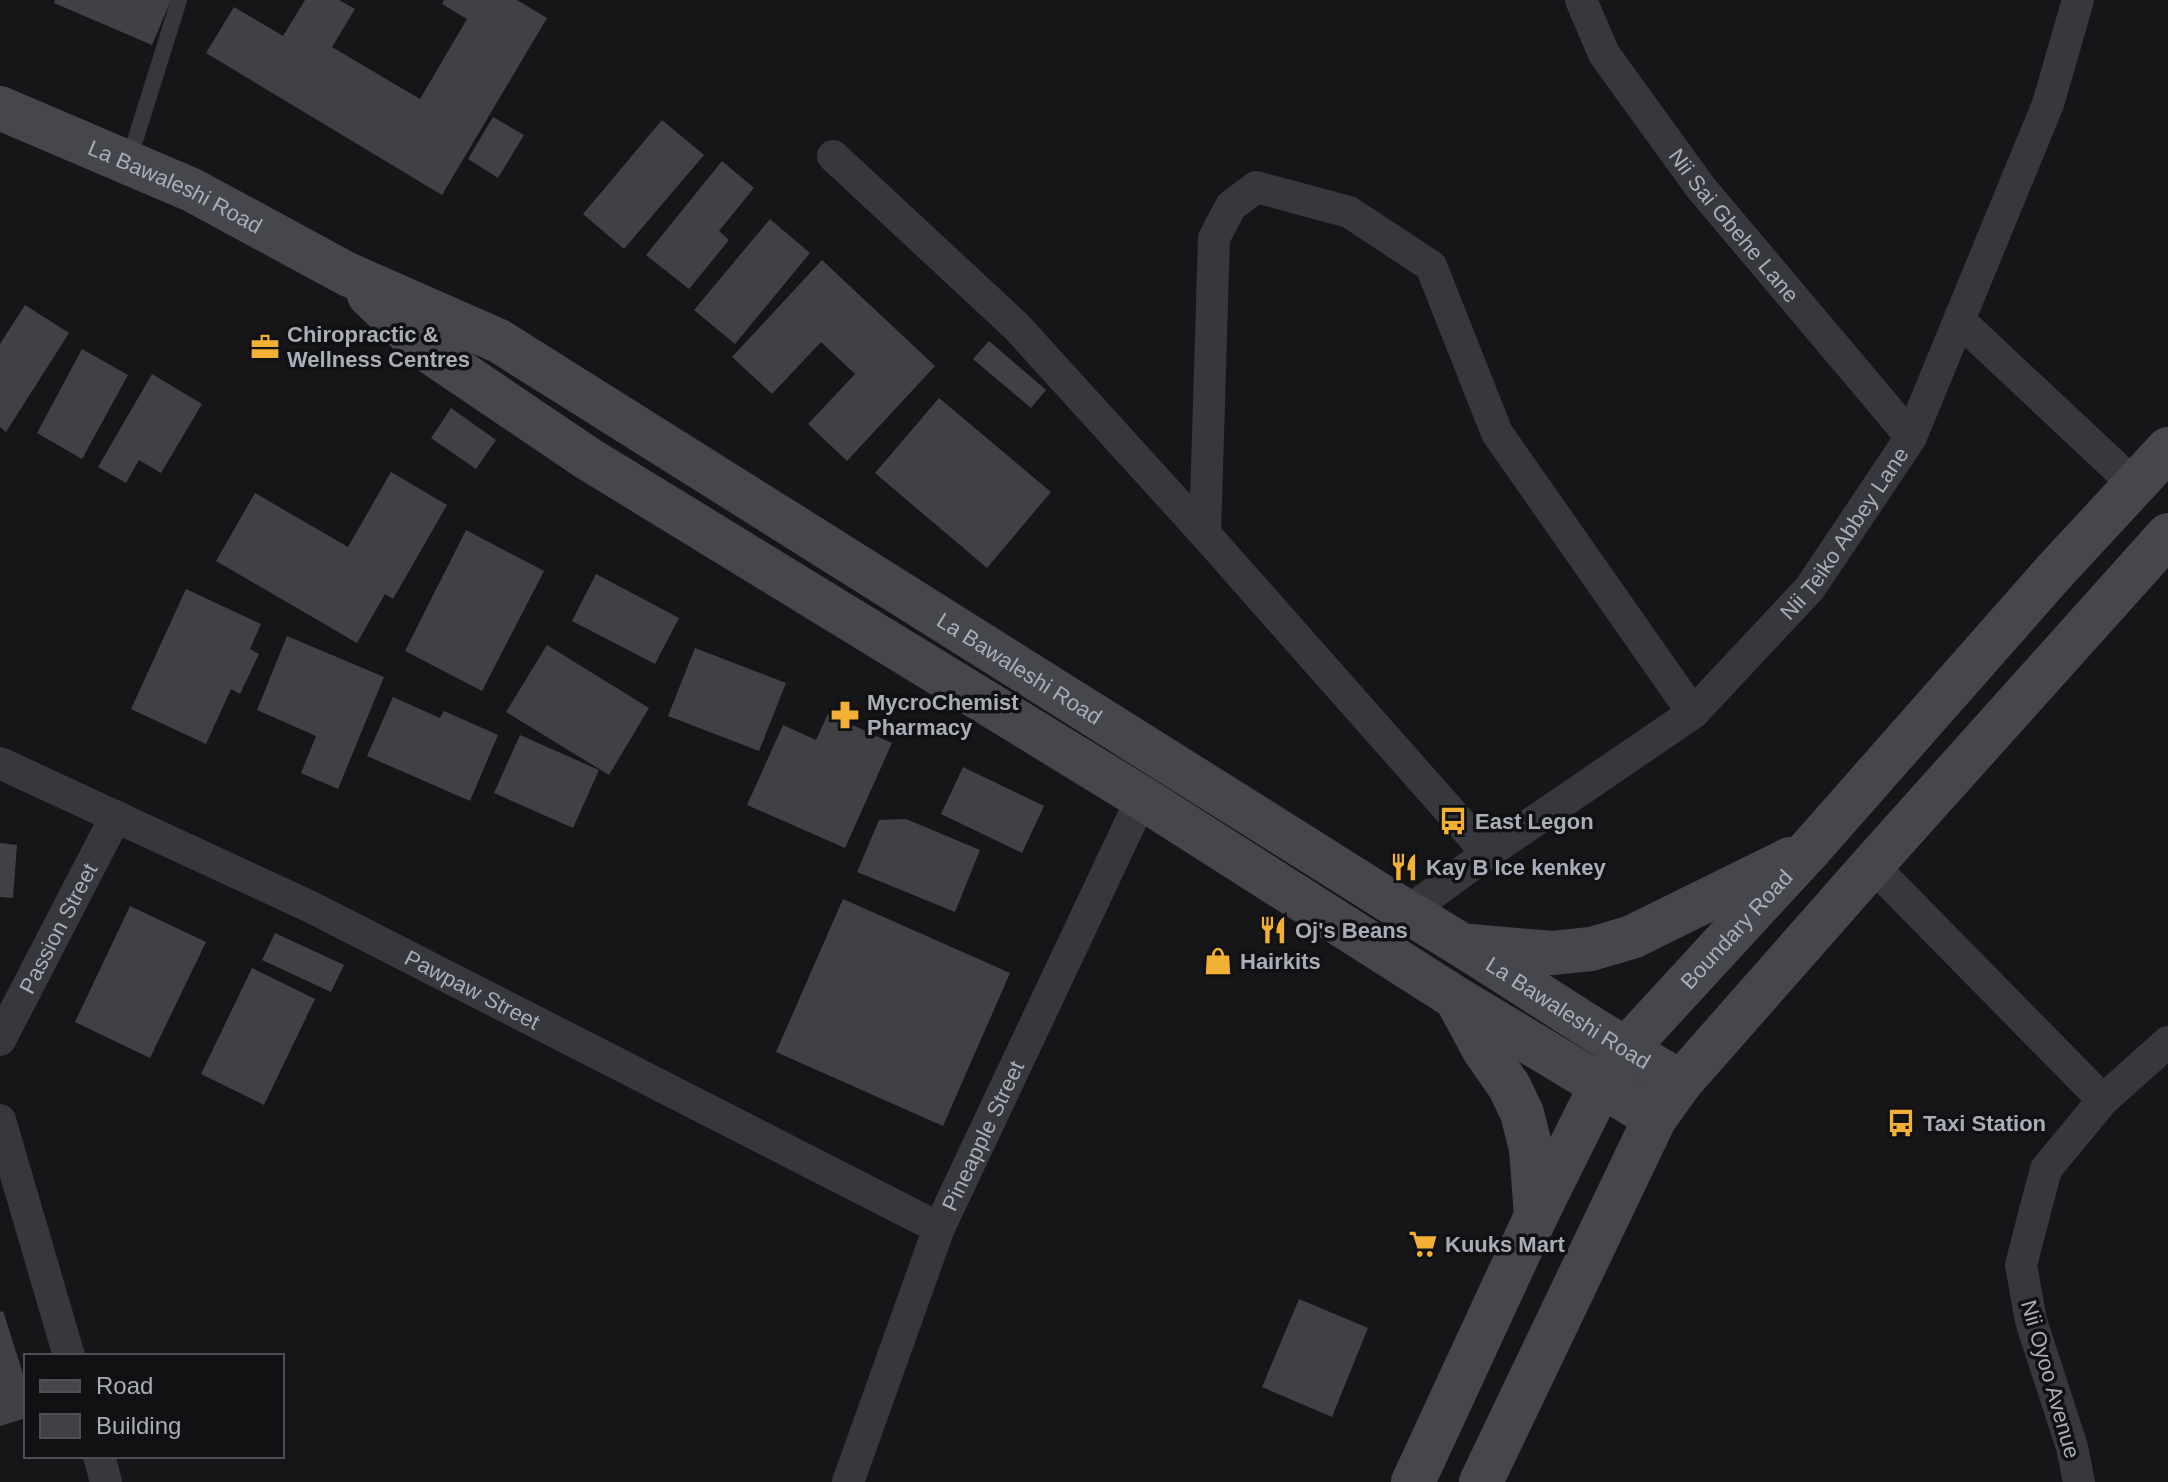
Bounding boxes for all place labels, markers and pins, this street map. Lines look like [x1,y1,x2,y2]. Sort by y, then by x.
place label: Chiropractic & Wellness Centres [287,322,470,372]
office icon: Chiropractic & Wellness Centres [250,332,280,362]
place label: MycroChemist Pharmacy [867,690,1019,740]
pharmacy icon: MycroChemist Pharmacy [830,700,860,730]
bus stop icon: East Legon [1438,806,1468,836]
place label: East Legon [1475,809,1594,834]
restaurant icon: Kay B Ice kenkey [1389,852,1419,882]
place label: Kay B Ice kenkey [1426,855,1607,880]
restaurant icon: Oj's Beans [1258,915,1288,945]
place label: Oj's Beans [1295,918,1408,943]
shop icon: Hairkits [1203,946,1233,976]
place label: Hairkits [1240,949,1321,974]
bus stop icon: Taxi Station [1886,1108,1916,1138]
place label: Taxi Station [1923,1111,2046,1136]
supermarket icon: Kuuks Mart [1408,1229,1438,1259]
place label: Kuuks Mart [1445,1232,1565,1257]

